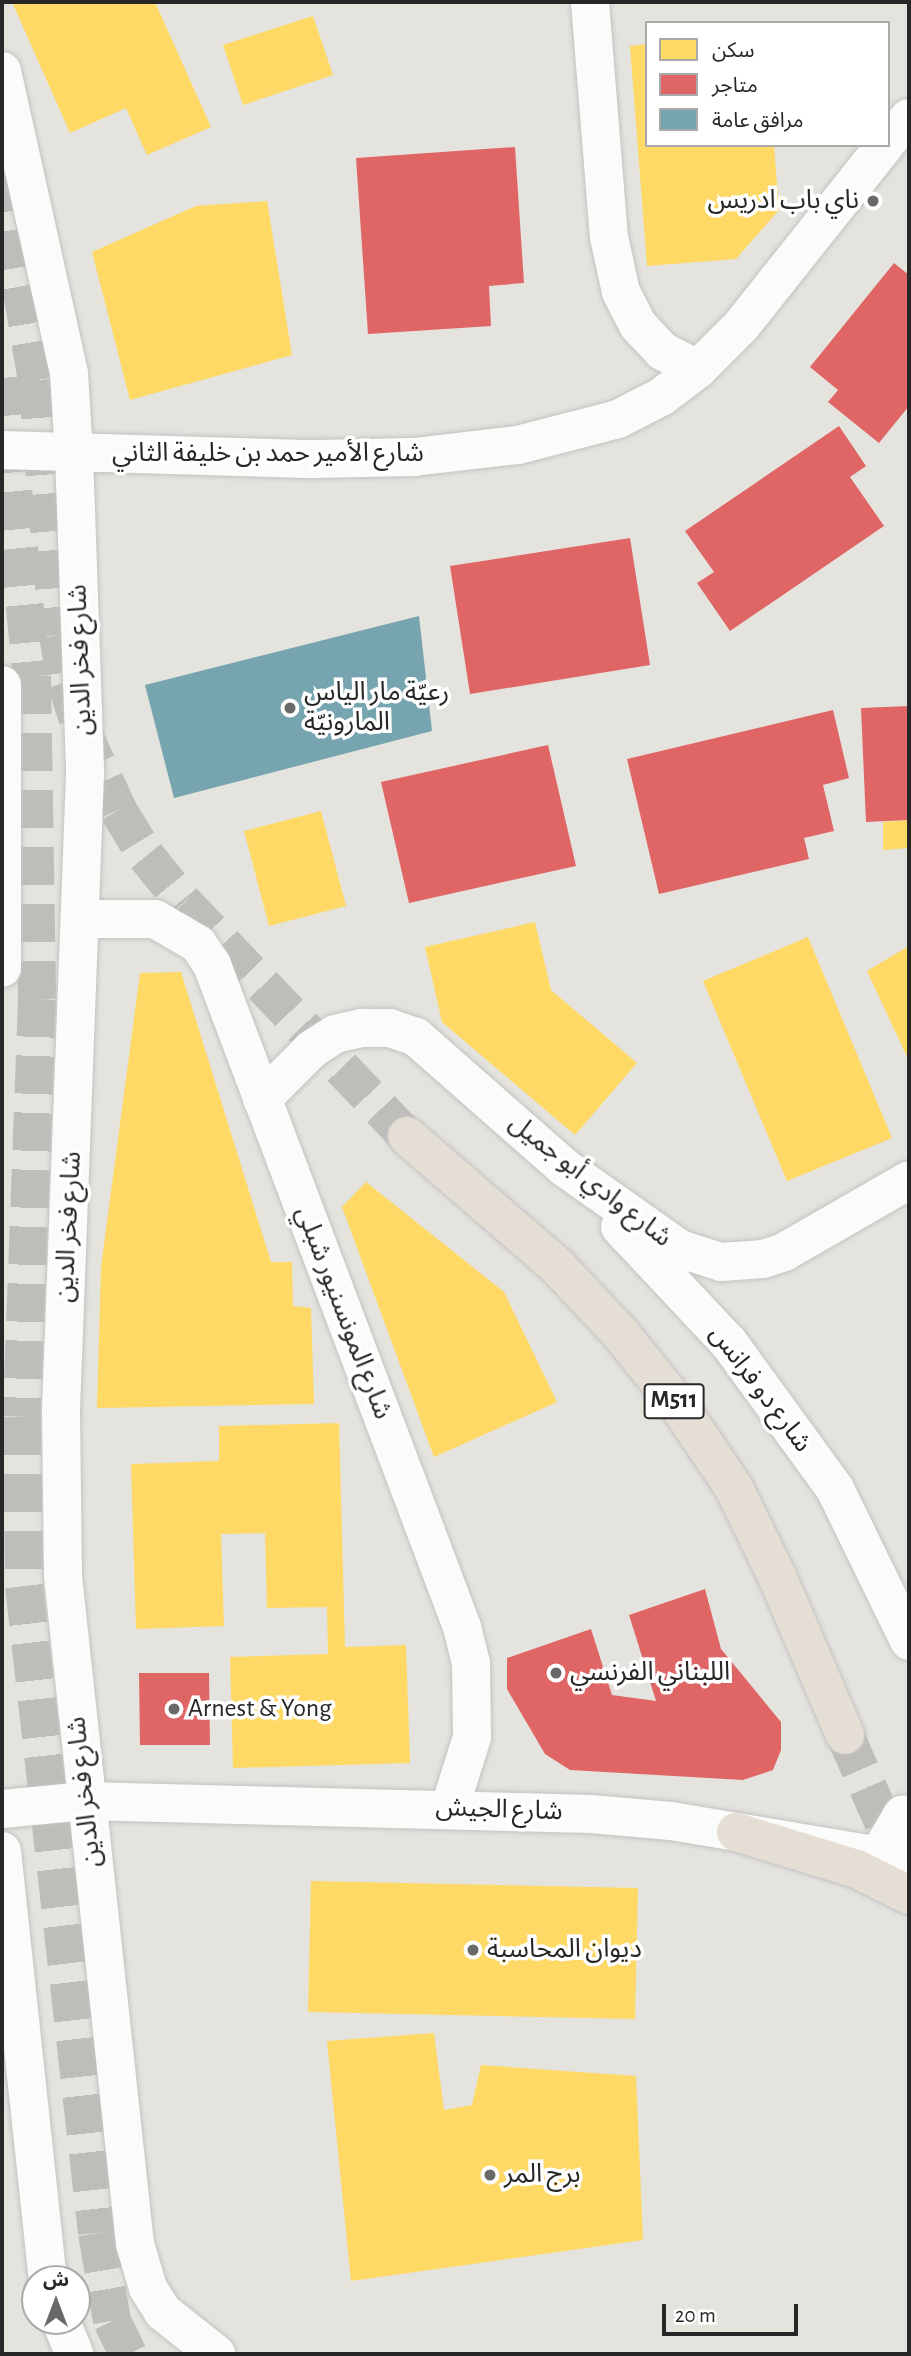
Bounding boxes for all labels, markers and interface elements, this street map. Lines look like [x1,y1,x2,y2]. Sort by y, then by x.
legend [645,21,890,147]
text: سكن [712,40,754,61]
text: متاجر [712,75,758,96]
text: مرافق عامة [712,110,804,131]
place label: ناي باب ادريس [708,185,859,217]
marker: ناي باب ادريس [865,193,881,209]
street label: شارع الأمير حمد بن خليفة الثاني [112,438,424,470]
street label: شارع فخر الدين [63,584,99,736]
place label: رعيّة مار الياس المارونيّة [304,677,449,738]
marker: رعيّة مار الياس المارونيّة [282,700,298,716]
street label: شارع وادي أبو جميل [502,1108,678,1254]
street label: شارع فخر الدين [49,1151,89,1303]
street label: شارع المونسنيور شبلي [288,1202,398,1424]
street label: شارع دو فرانس [702,1319,818,1459]
road number: M511 [642,1380,706,1422]
place label: اللبناني الفرنسي [570,1657,730,1689]
marker: اللبناني الفرنسي [548,1665,564,1681]
place label: Arnest & Yong [188,1693,332,1725]
marker: Arnest & Yong [166,1701,182,1717]
street label: شارع فخر الدين [62,1715,108,1869]
street label: شارع الجيش [435,1792,563,1828]
place label: ديوان المحاسبة [487,1934,642,1966]
marker: ديوان المحاسبة [465,1942,481,1958]
place label: برج المر [504,2159,580,2191]
marker: برج المر [482,2167,498,2183]
north arrow [21,2265,91,2335]
text: ش [43,2271,69,2290]
scale bar [666,2290,802,2334]
text: 20 m [675,2305,716,2326]

